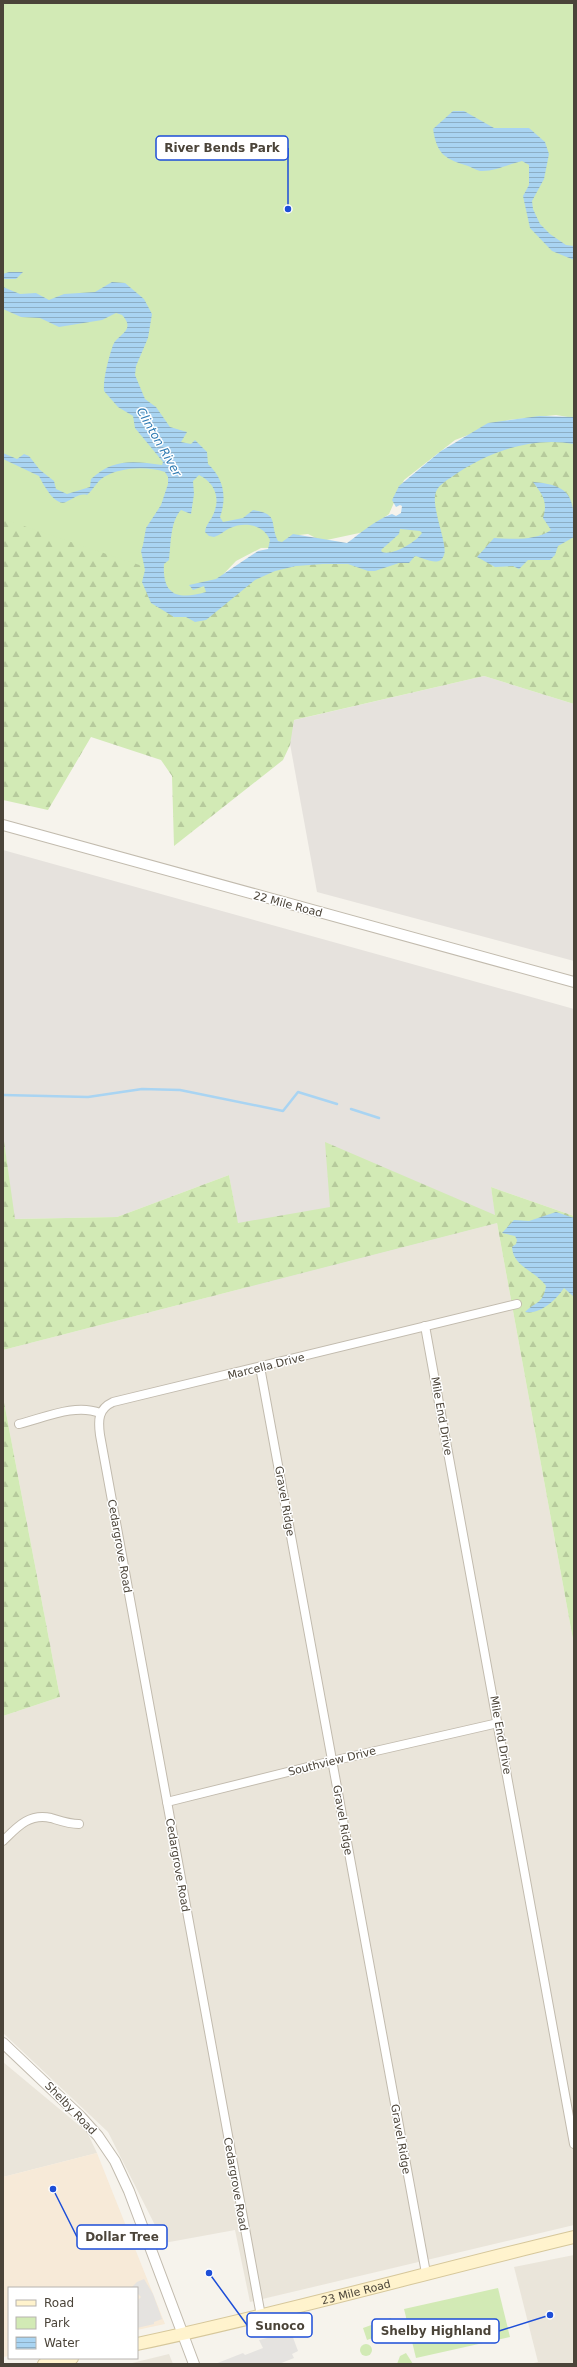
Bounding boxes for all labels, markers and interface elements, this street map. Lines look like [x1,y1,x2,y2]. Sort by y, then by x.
callout: River Bends Park [156,136,288,160]
text: River Bends Park [164,141,281,155]
water label: Clinton River [134,405,185,480]
street label: 22 Mile Road [252,889,324,920]
street label: Marcella Drive [226,1351,306,1382]
street label: Mile End Drive [428,1376,455,1457]
street label: Gravel Ridge [272,1465,297,1537]
street label: Cedargrove Road [105,1498,134,1594]
street label: Mile End Drive [487,1695,514,1776]
street label: Southview Drive [287,1744,378,1779]
street label: Gravel Ridge [330,1784,355,1856]
street label: Cedargrove Road [163,1817,192,1913]
street label: Shelby Road [42,2079,99,2137]
street label: Gravel Ridge [388,2103,413,2175]
street label: Cedargrove Road [221,2136,250,2232]
callout: Dollar Tree [77,2225,167,2249]
text: Dollar Tree [85,2230,159,2244]
street label: 23 Mile Road [320,2277,392,2308]
legend [8,2287,138,2359]
text: Road [44,2296,74,2310]
callout: Sunoco [247,2313,312,2337]
text: Park [44,2316,70,2330]
text: Sunoco [255,2319,305,2333]
callout: Shelby Highland [372,2319,499,2343]
text: Shelby Highland [381,2324,491,2338]
text: Water [44,2336,80,2350]

